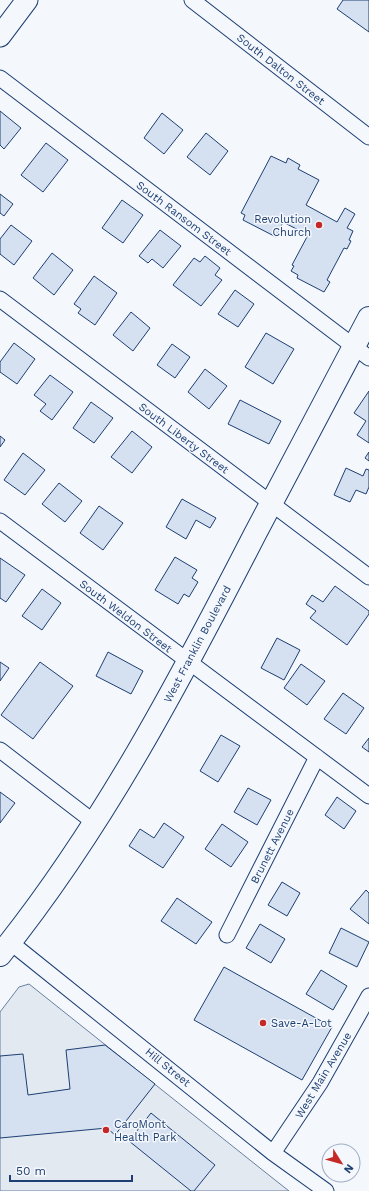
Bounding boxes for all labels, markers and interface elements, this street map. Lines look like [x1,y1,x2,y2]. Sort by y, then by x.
street label: South Dalton Street [234,31,327,108]
street label: South Ransom Street [134,178,234,259]
place label: Revolution Church [254,213,311,239]
marker: Revolution Church [314,220,324,230]
street label: South Liberty Street [136,400,232,477]
street label: South Weldon Street [77,577,175,656]
street label: West Franklin Boulevard [161,584,234,705]
street label: Brunett Avenue [248,807,297,886]
place label: Save-A-Lot [271,1017,332,1030]
marker: Save-A-Lot [258,1018,268,1028]
street label: West Main Avenue [293,1030,354,1121]
street label: Hill Street [143,1045,193,1090]
place label: CaroMont Health Park [114,1118,177,1144]
marker: CaroMont Health Park [101,1125,111,1135]
north arrow [321,1143,361,1183]
scale bar [10,1157,132,1183]
text: N [341,1162,356,1176]
text: 50 m [16,1164,46,1178]

